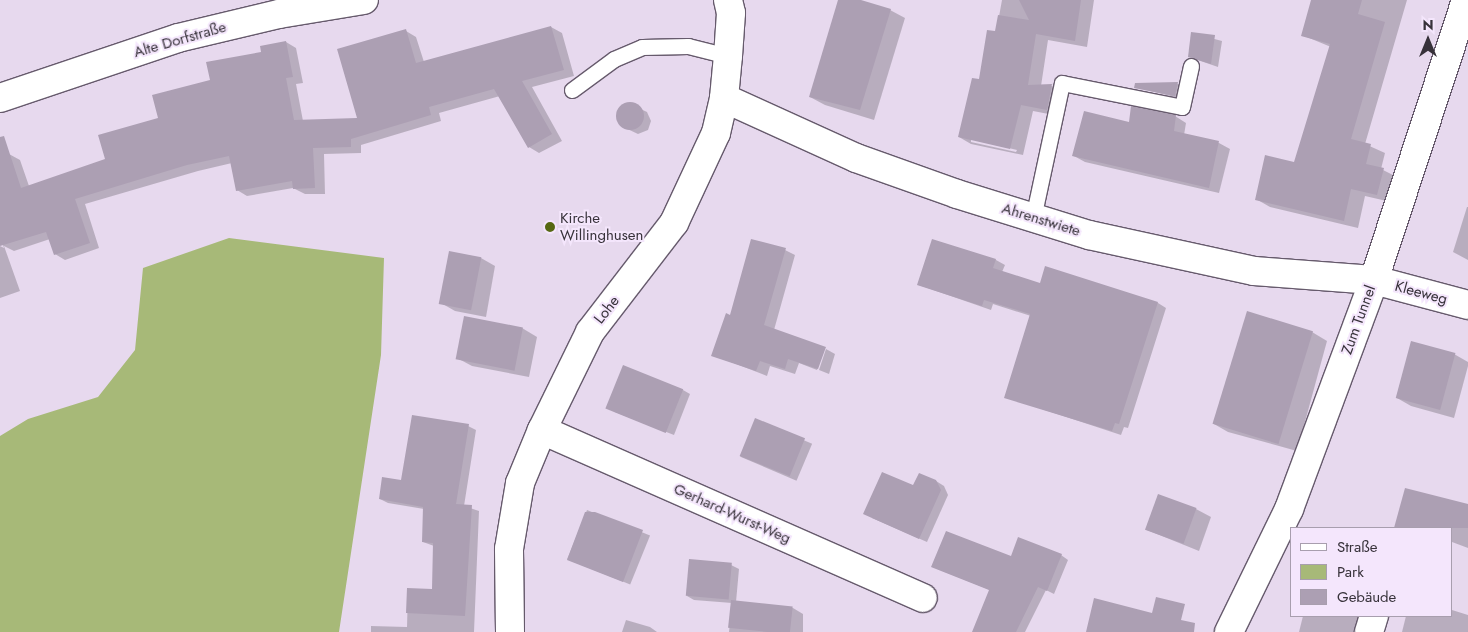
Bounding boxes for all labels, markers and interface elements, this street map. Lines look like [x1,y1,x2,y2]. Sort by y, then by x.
north arrow [1403,15,1453,65]
text: N [1422,15,1434,35]
street label: Alte Dorfstraße [132,18,228,62]
street label: Ahrenstwiete [1000,200,1082,240]
place label: Kirche Willinghusen [560,209,643,244]
marker: Kirche Willinghusen [544,221,556,233]
street label: Kleeweg [1393,277,1449,309]
street label: Zum Tunnel [1338,283,1380,357]
street label: Lohe [591,292,623,328]
street label: Gerhard-Wurst-Weg [671,480,793,548]
legend [1290,527,1453,617]
text: Straße [1337,536,1377,558]
text: Park [1337,561,1364,583]
text: Gebäude [1337,586,1396,608]

